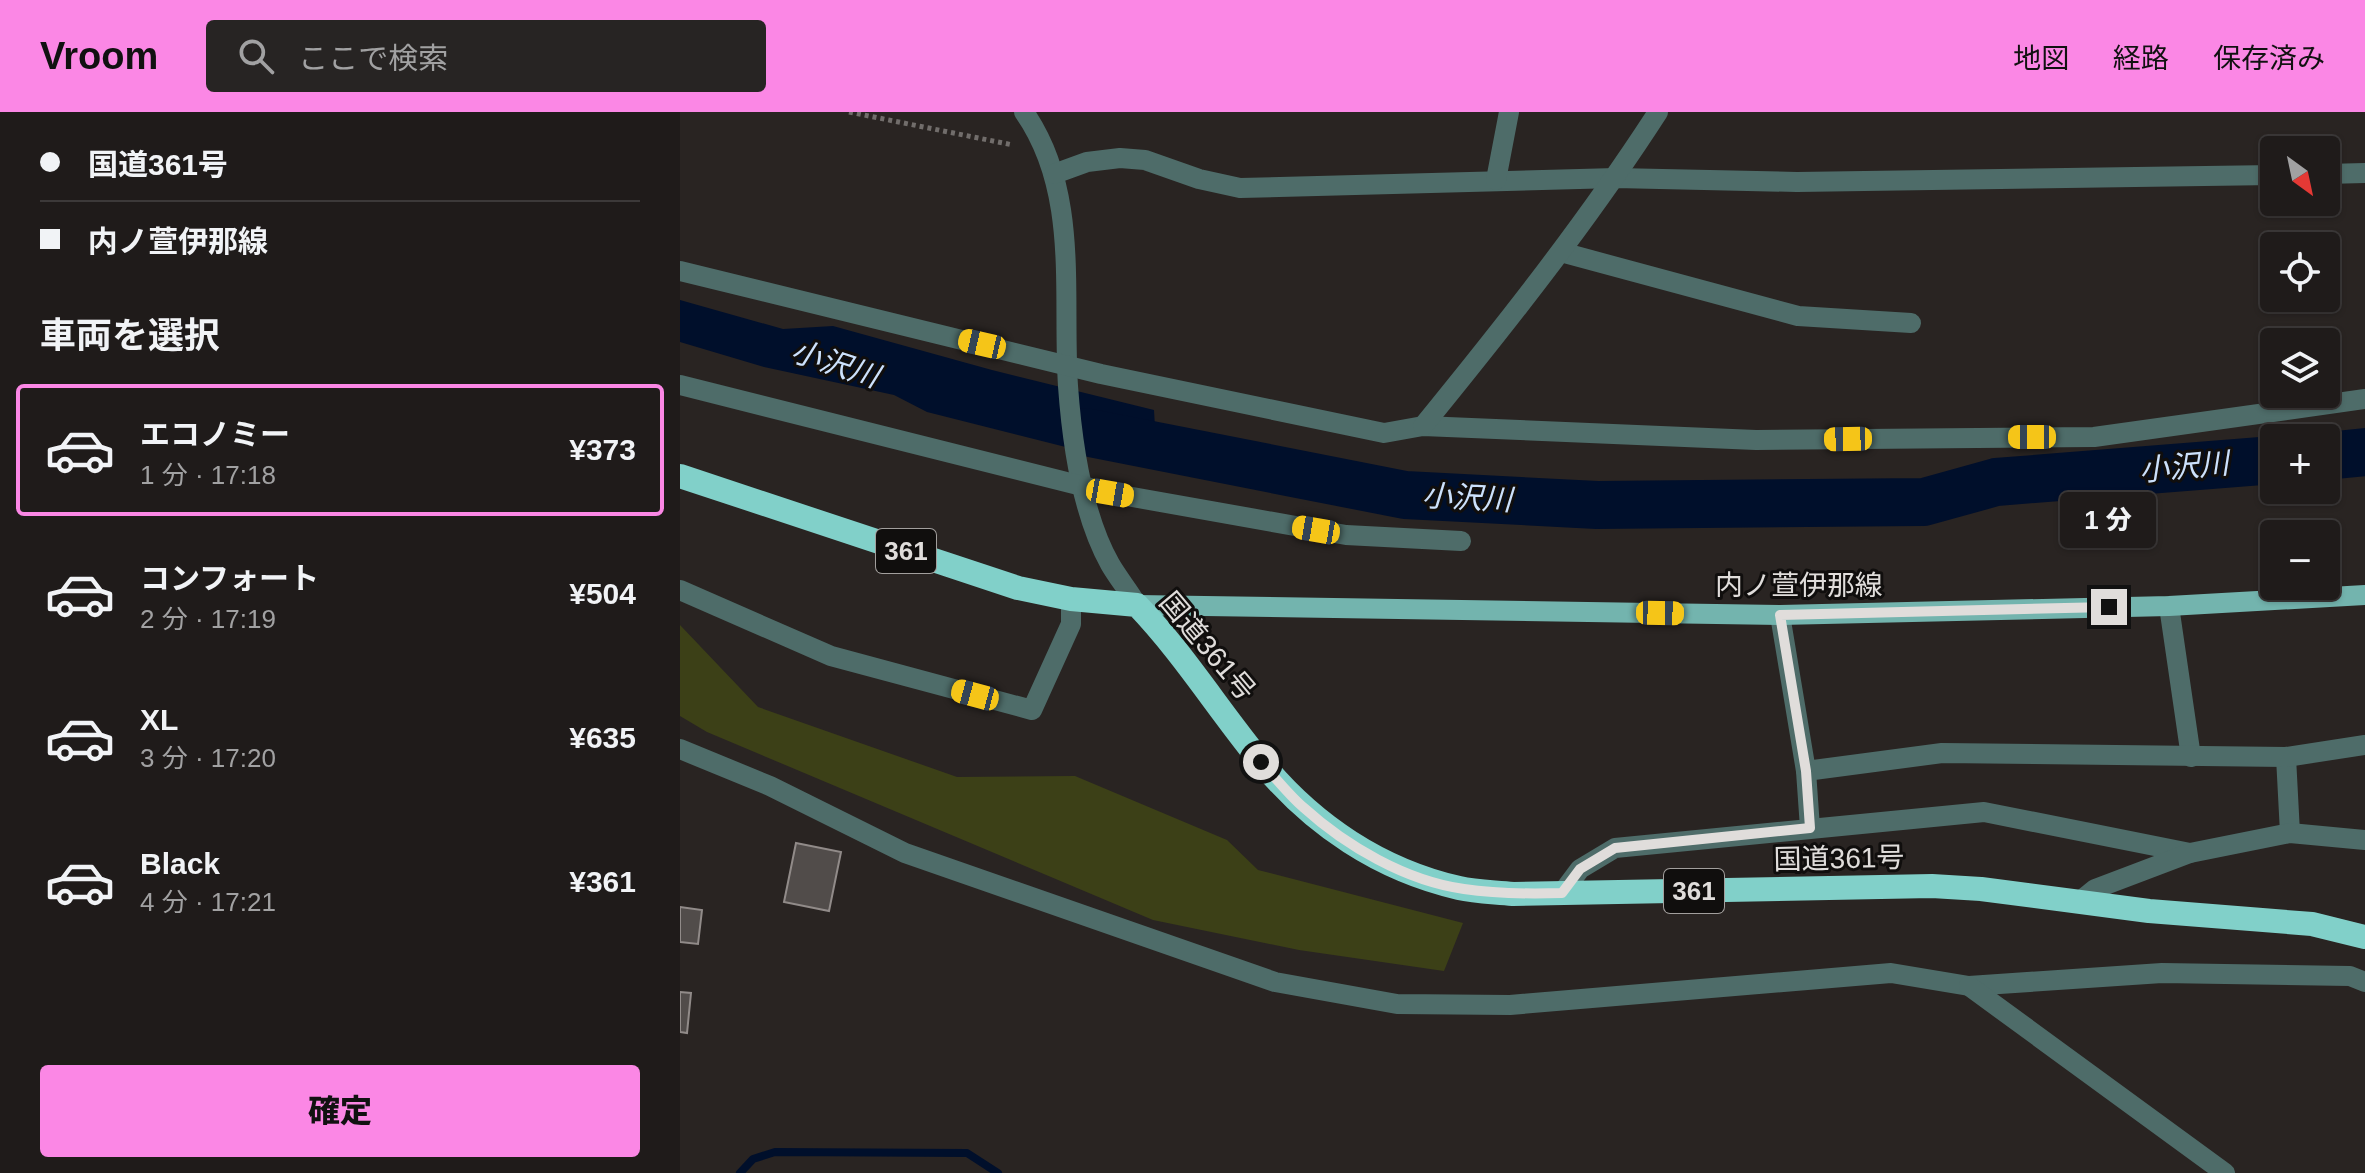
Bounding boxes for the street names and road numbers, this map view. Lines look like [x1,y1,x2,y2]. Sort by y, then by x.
road number: 361 [876,529,936,573]
street label: 内ノ萱伊那線 [1715,570,1883,601]
street label: 国道361号 [1154,586,1262,706]
street label: 国道361号 [1773,842,1905,875]
road number: 361 [1664,869,1724,913]

